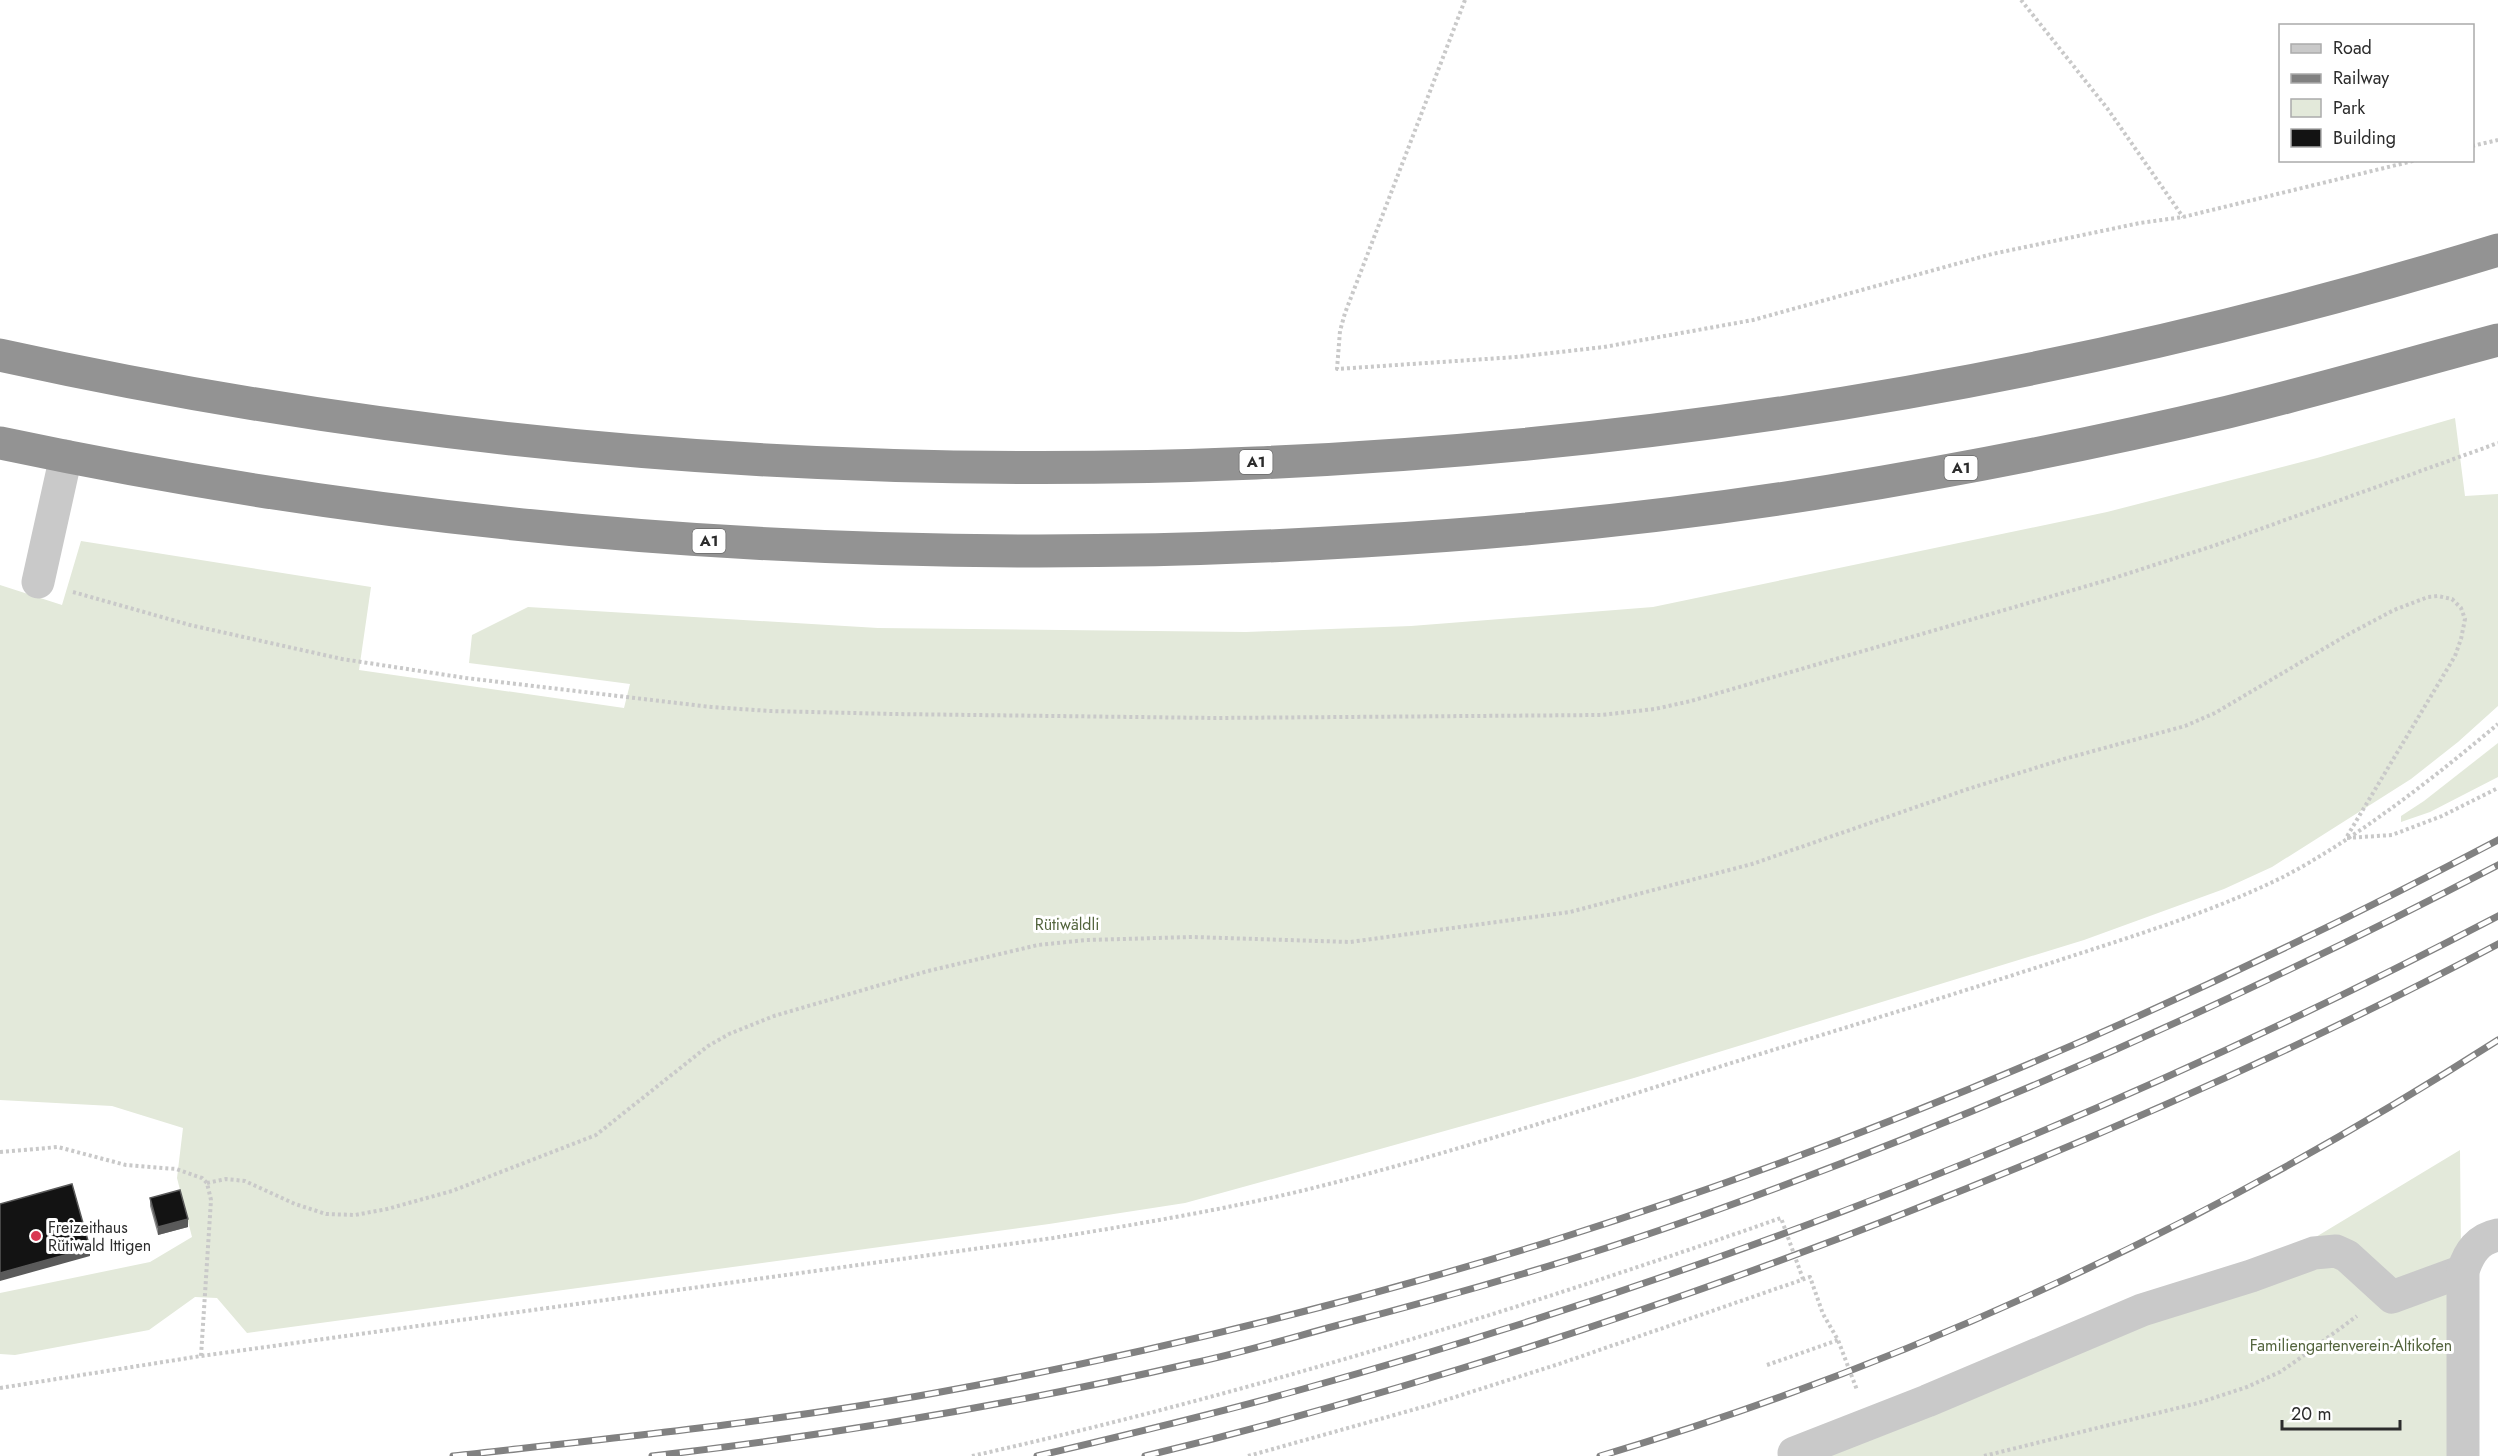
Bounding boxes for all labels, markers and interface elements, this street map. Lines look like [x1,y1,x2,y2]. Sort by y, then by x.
legend [2279,24,2474,162]
text: Road [2333,35,2372,61]
text: Railway [2333,65,2389,91]
text: Park [2333,95,2365,121]
text: Building [2333,125,2396,151]
road number: A1 [1240,450,1272,474]
road number: A1 [1944,456,1978,480]
road number: A1 [692,529,726,553]
park label: Rütiwäldli [1035,913,1099,936]
place label: Freizeithaus Rütiwald Ittigen [48,1216,151,1257]
marker: Freizeithaus Rütiwald Ittigen [29,1229,43,1243]
park label: Familiengartenverein-Altikofen [2250,1334,2452,1357]
scale bar [2282,1393,2400,1431]
text: 20 m [2291,1401,2331,1427]

